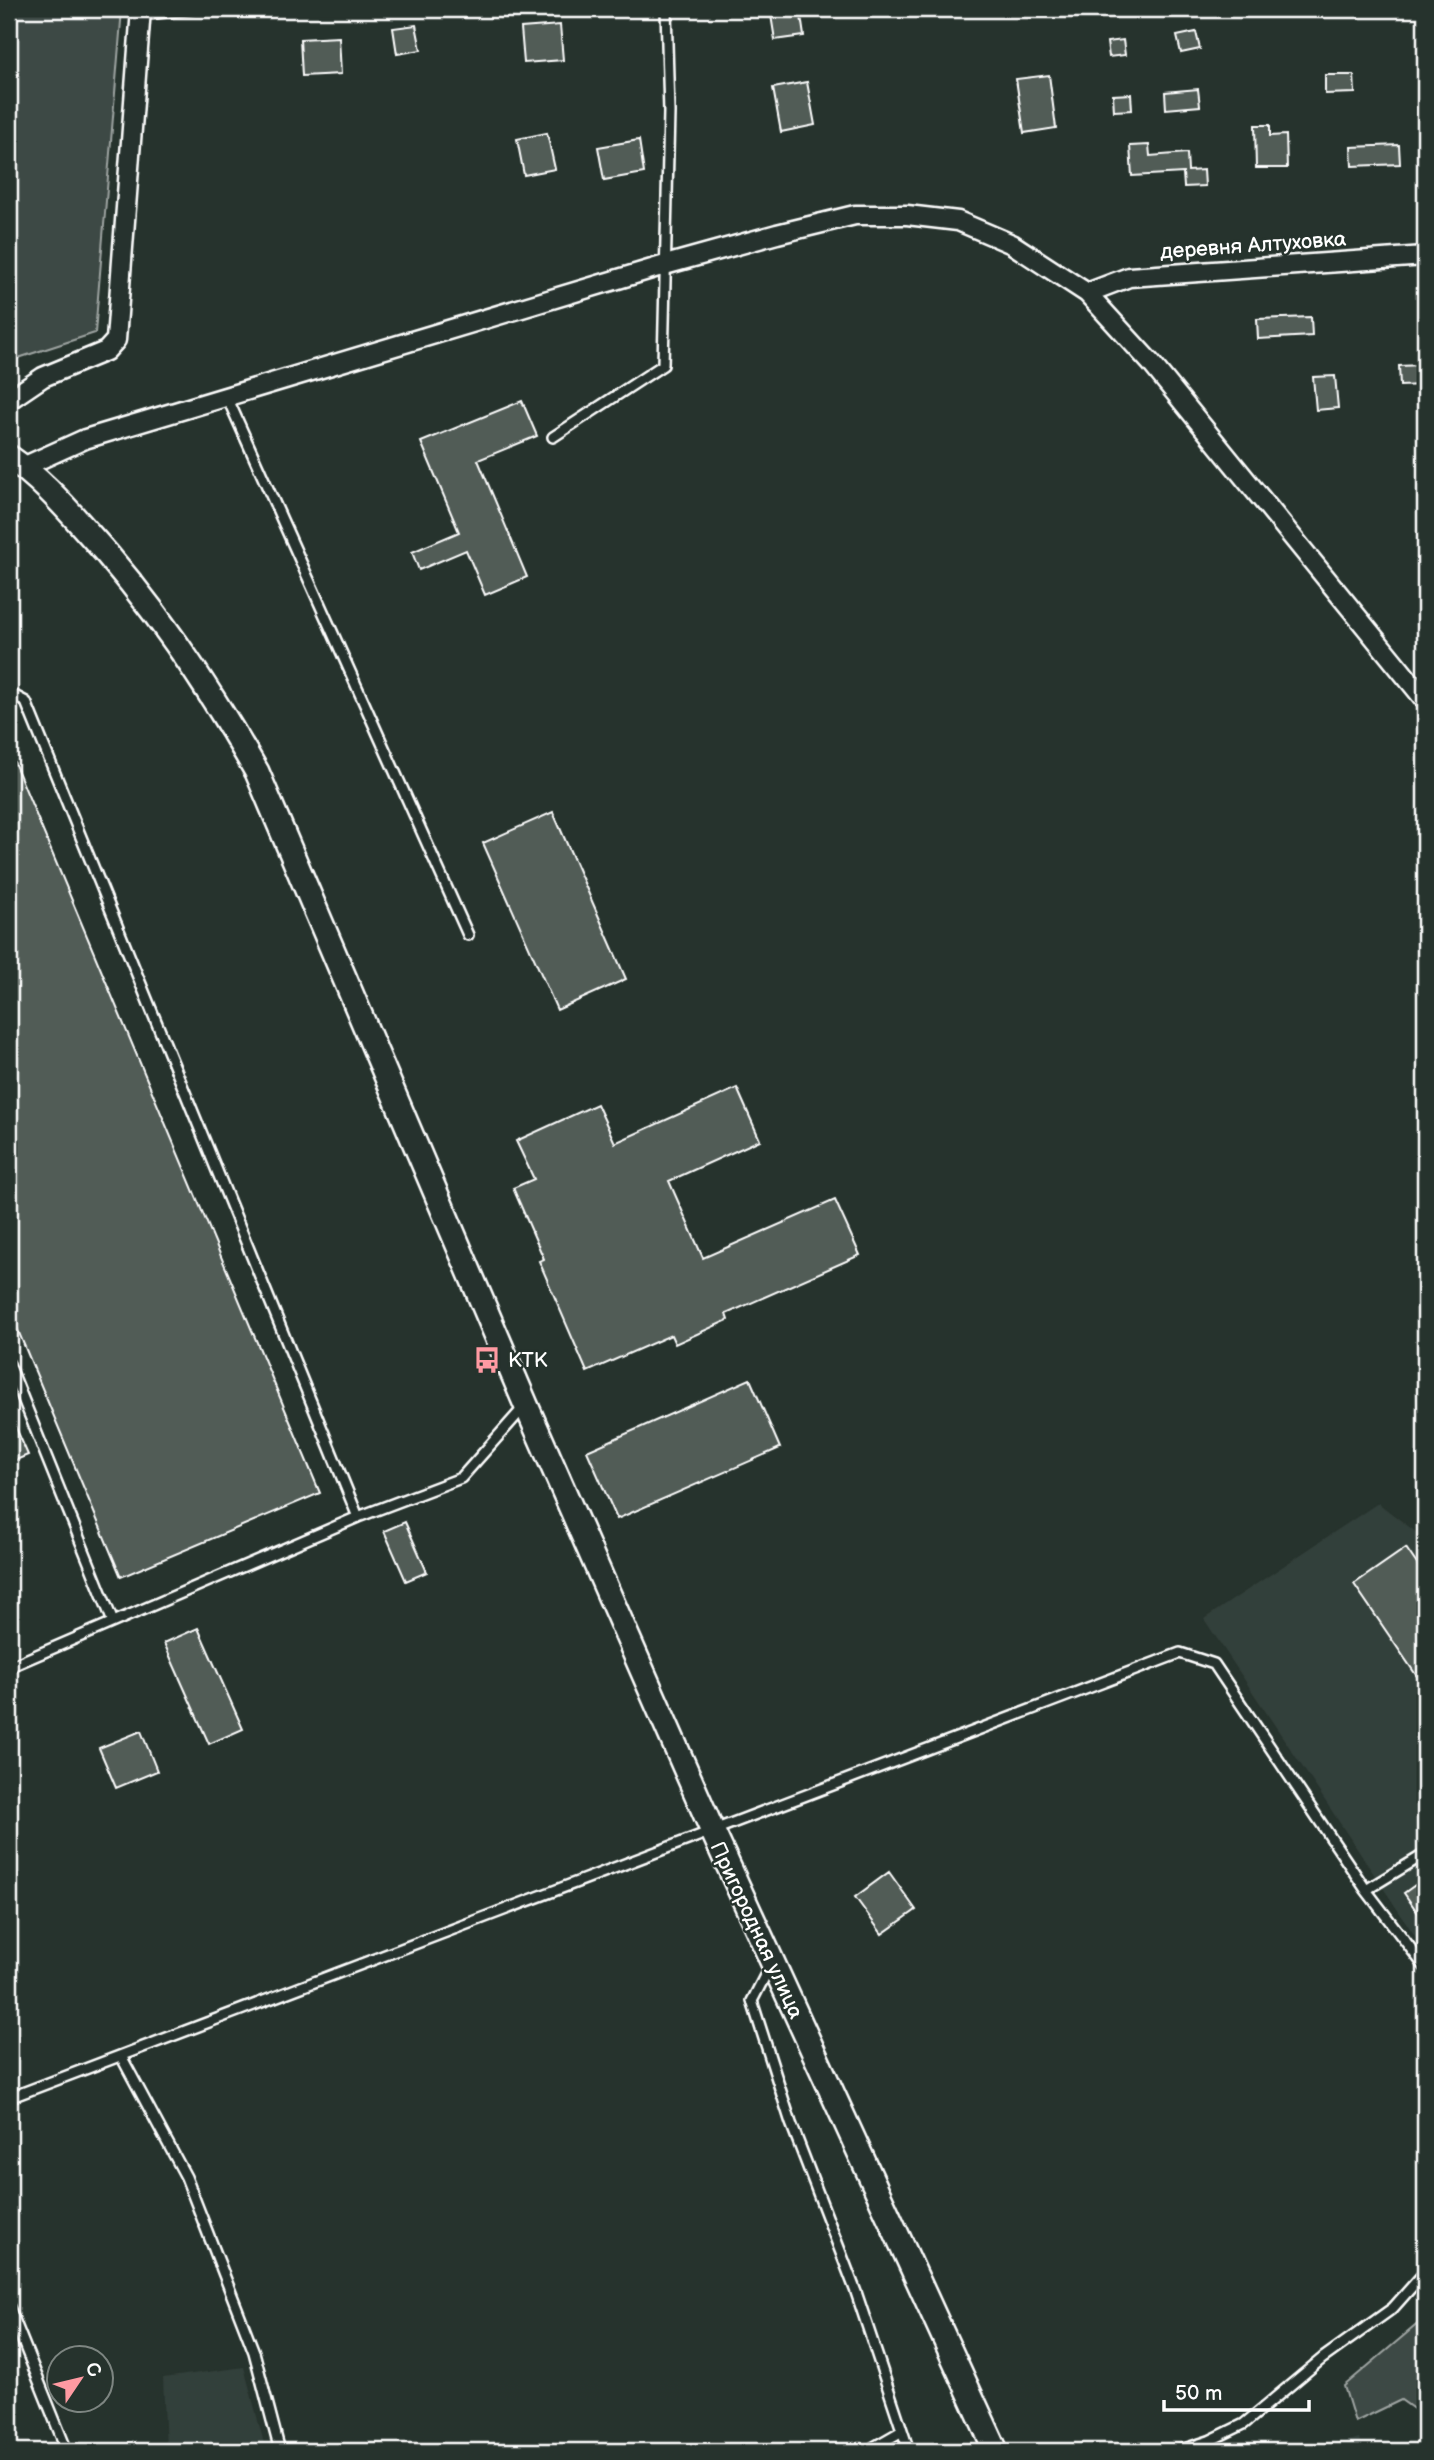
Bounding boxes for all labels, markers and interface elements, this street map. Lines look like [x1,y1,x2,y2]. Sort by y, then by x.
street label: деревня Алтуховка [1159,226,1348,264]
bus stop icon: КТК [472,1345,502,1375]
place label: КТК [508,1348,548,1373]
street label: Пригородная улица [705,1838,809,2023]
north arrow [46,2344,116,2414]
text: С [79,2358,106,2382]
scale bar [1164,2369,1310,2413]
text: 50 m [1175,2381,1222,2406]

